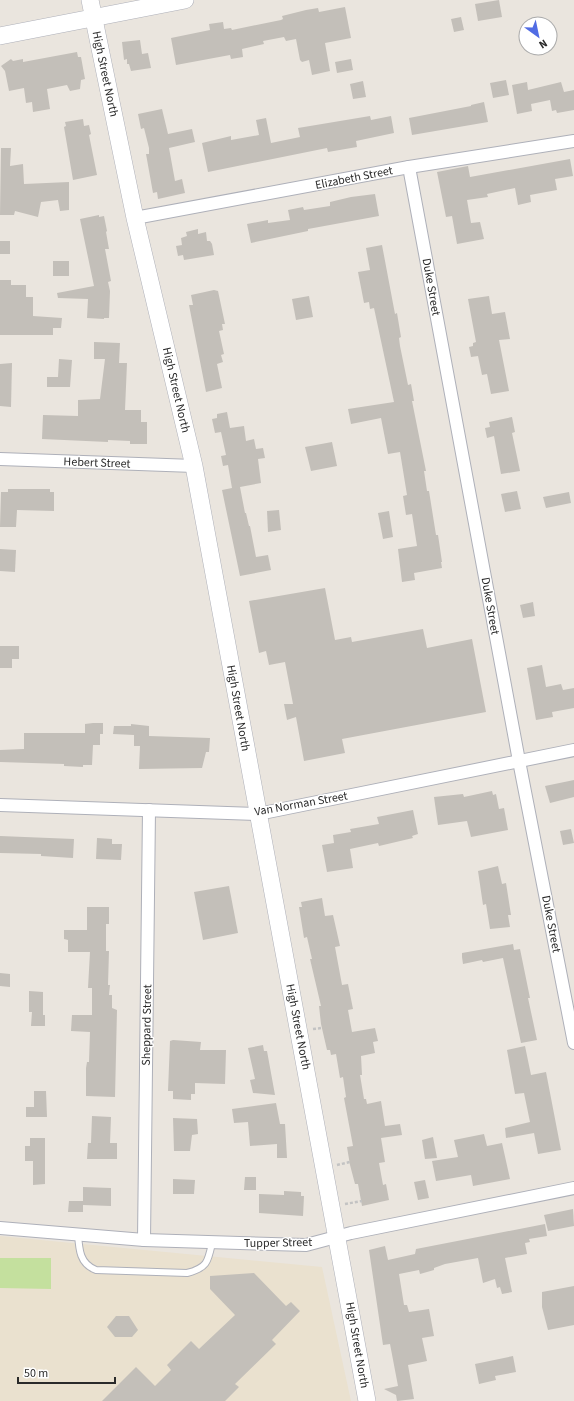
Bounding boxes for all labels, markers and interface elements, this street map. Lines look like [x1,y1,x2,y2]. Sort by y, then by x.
north arrow [518,16,558,56]
street label: High Street North [88,30,122,118]
text: N [536,36,550,52]
street label: Elizabeth Street [314,162,394,194]
street label: Duke Street [418,257,444,317]
street label: High Street North [158,346,194,434]
street label: Hebert Street [63,453,131,473]
street label: Duke Street [477,576,503,636]
street label: High Street North [222,664,254,752]
street label: Van Norman Street [253,787,349,821]
street label: Duke Street [537,894,565,954]
street label: High Street North [281,983,315,1071]
street label: Sheppard Street [138,984,156,1066]
street label: Tupper Street [244,1234,312,1252]
street label: High Street North [341,1301,373,1389]
scale bar [18,1359,115,1385]
text: 50 m [24,1365,48,1382]

